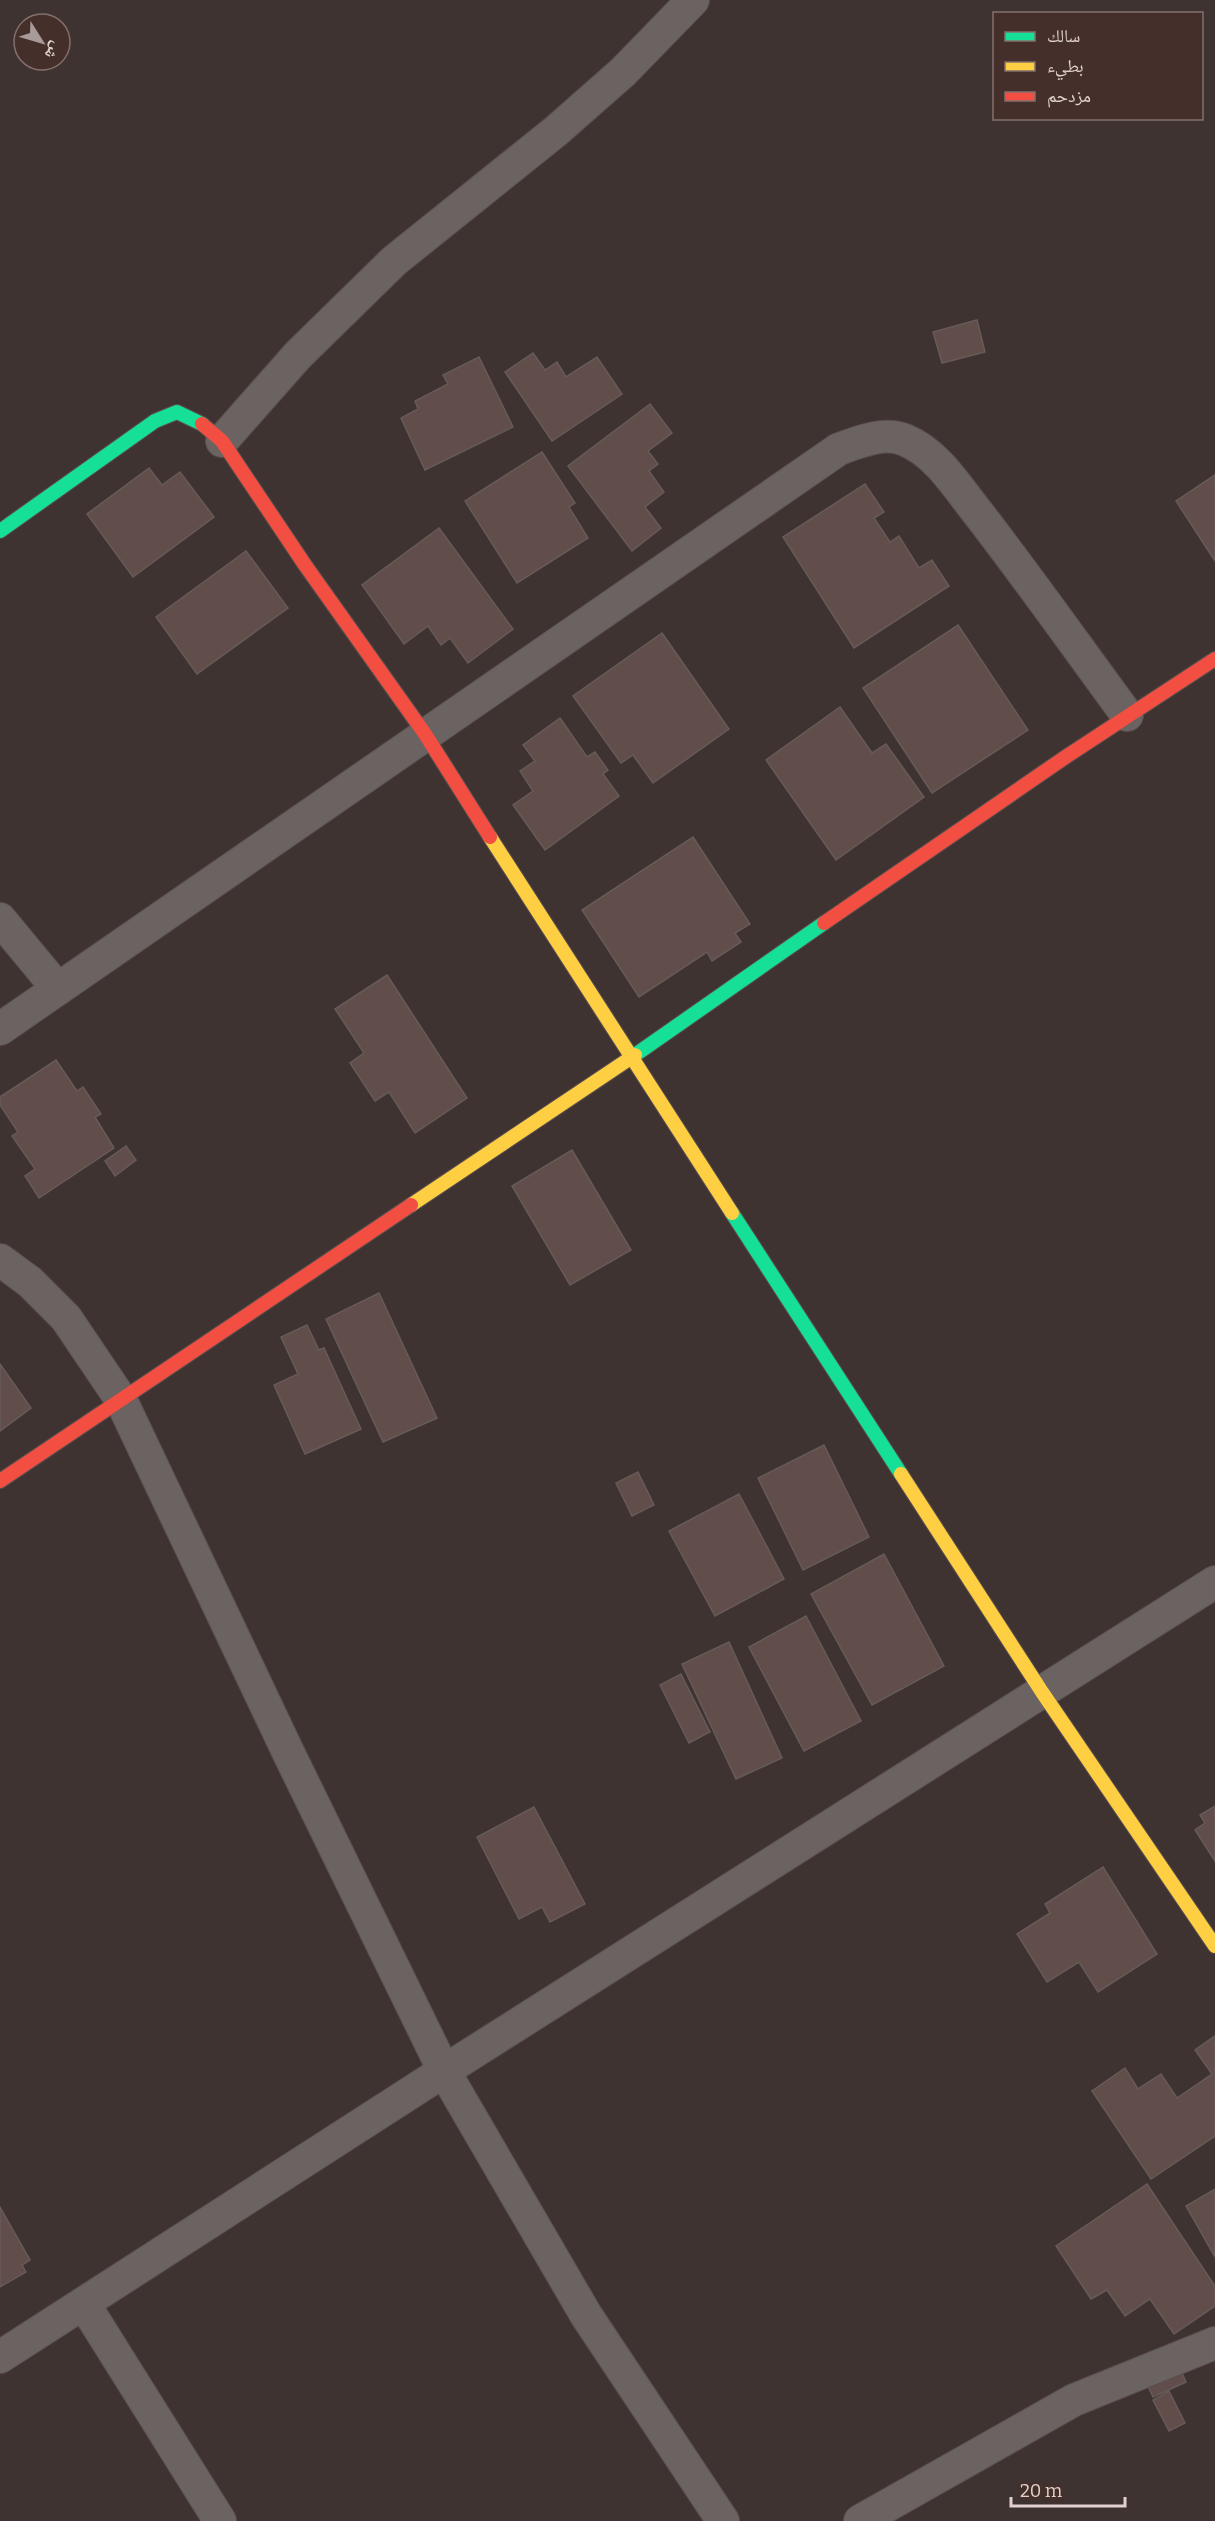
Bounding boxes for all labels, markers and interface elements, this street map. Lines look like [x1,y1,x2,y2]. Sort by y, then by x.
north arrow [12,12,72,72]
legend [993,12,1203,120]
text: سالك [1047,25,1080,47]
text: ش [41,38,66,63]
text: بطيء [1047,55,1084,81]
text: مزدحم [1047,85,1091,108]
scale bar [1011,2470,1125,2508]
text: 20 m [1020,2480,1062,2502]

